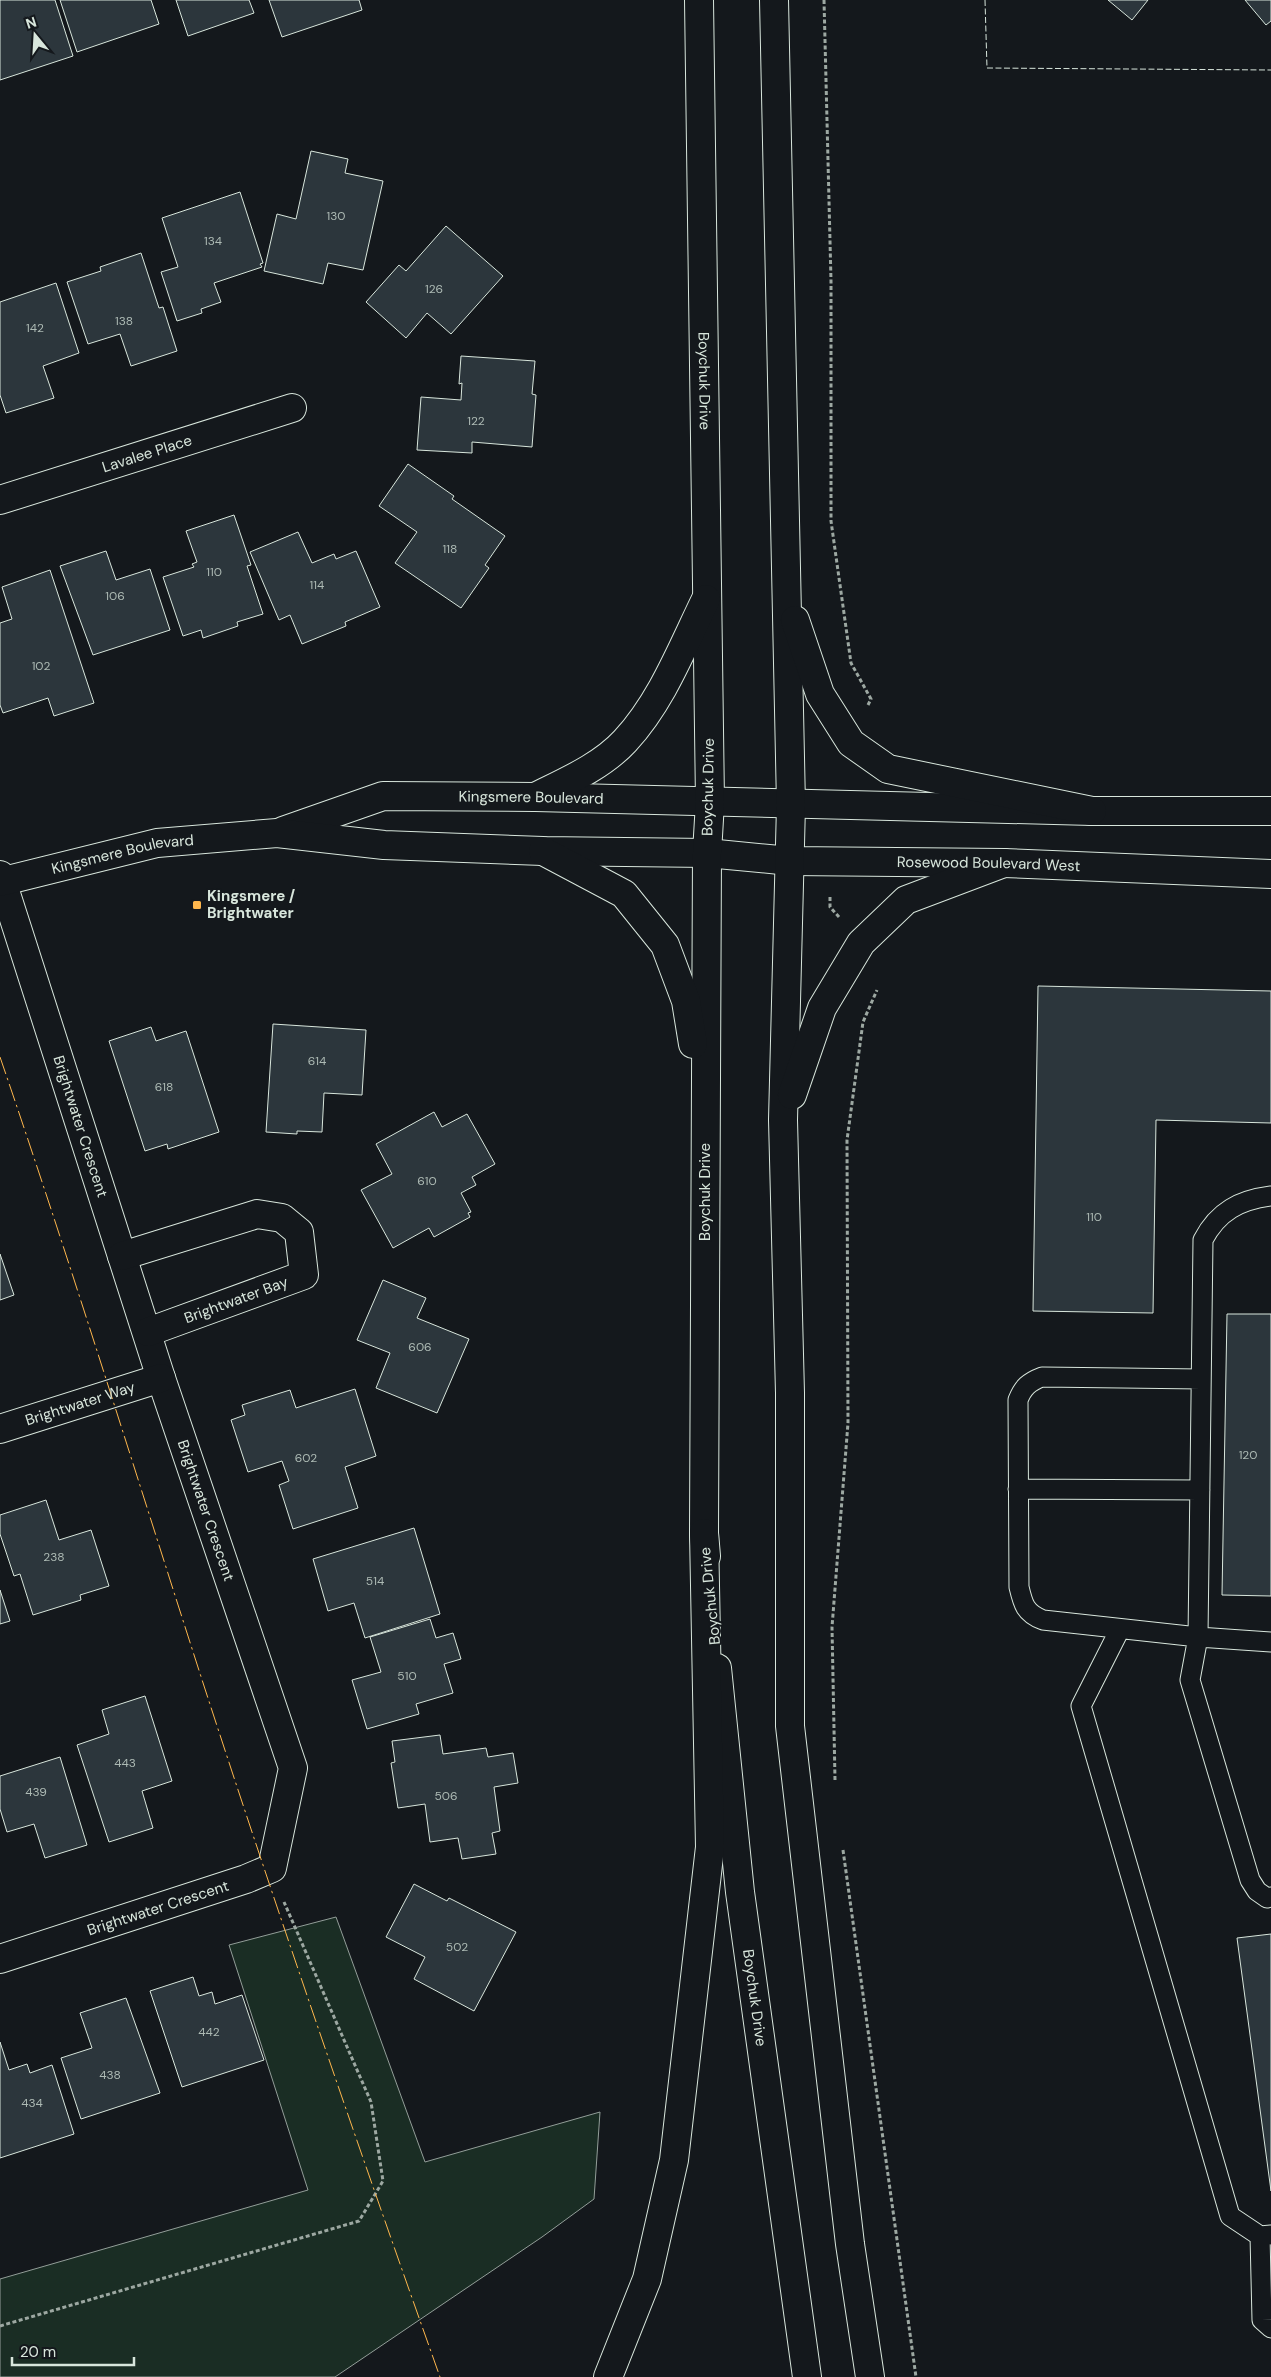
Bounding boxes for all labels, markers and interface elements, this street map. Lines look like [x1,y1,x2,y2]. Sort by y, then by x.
north arrow [10,10,60,60]
text: N [23,12,39,33]
house number: 130 [326,208,346,224]
house number: 134 [204,233,222,249]
house number: 126 [425,281,443,297]
house number: 138 [115,313,133,329]
house number: 142 [26,320,44,336]
street label: Boychuk Drive [694,332,715,430]
house number: 122 [467,413,485,429]
street label: Lavalee Place [99,430,194,477]
house number: 118 [443,541,457,557]
house number: 110 [206,564,222,580]
house number: 114 [310,577,324,593]
house number: 106 [105,588,125,604]
house number: 102 [32,658,50,674]
street label: Boychuk Drive [697,738,719,836]
street label: Kingsmere Boulevard [458,786,604,809]
street label: Kingsmere Boulevard [49,830,195,879]
street label: Rosewood Boulevard West [897,852,1081,876]
place label: Kingsmere / Brightwater [207,886,296,923]
marker: Kingsmere / Brightwater [191,899,203,911]
street label: Brightwater Crescent [48,1053,113,1200]
house number: 614 [308,1053,326,1069]
house number: 618 [155,1079,173,1095]
street label: Boychuk Drive [695,1143,715,1241]
house number: 610 [417,1173,437,1189]
house number: 110 [1086,1209,1102,1225]
street label: Brightwater Bay [181,1272,291,1328]
house number: 606 [408,1339,432,1355]
street label: Brightwater Way [23,1377,138,1430]
street label: Brightwater Crescent [173,1437,239,1584]
house number: 120 [1239,1447,1257,1463]
house number: 602 [295,1450,317,1466]
street label: Boychuk Drive [695,1546,725,1646]
house number: 238 [43,1549,65,1565]
house number: 514 [366,1573,384,1589]
house number: 510 [397,1668,417,1684]
house number: 443 [114,1755,136,1771]
house number: 439 [25,1784,47,1800]
house number: 506 [434,1788,458,1804]
street label: Brightwater Crescent [85,1876,231,1940]
house number: 502 [446,1939,468,1955]
street label: Boychuk Drive [738,1948,771,2048]
house number: 442 [198,2024,220,2040]
house number: 438 [99,2067,121,2083]
house number: 434 [21,2095,43,2111]
scale bar [12,2334,135,2366]
text: 20 m [20,2342,56,2362]

